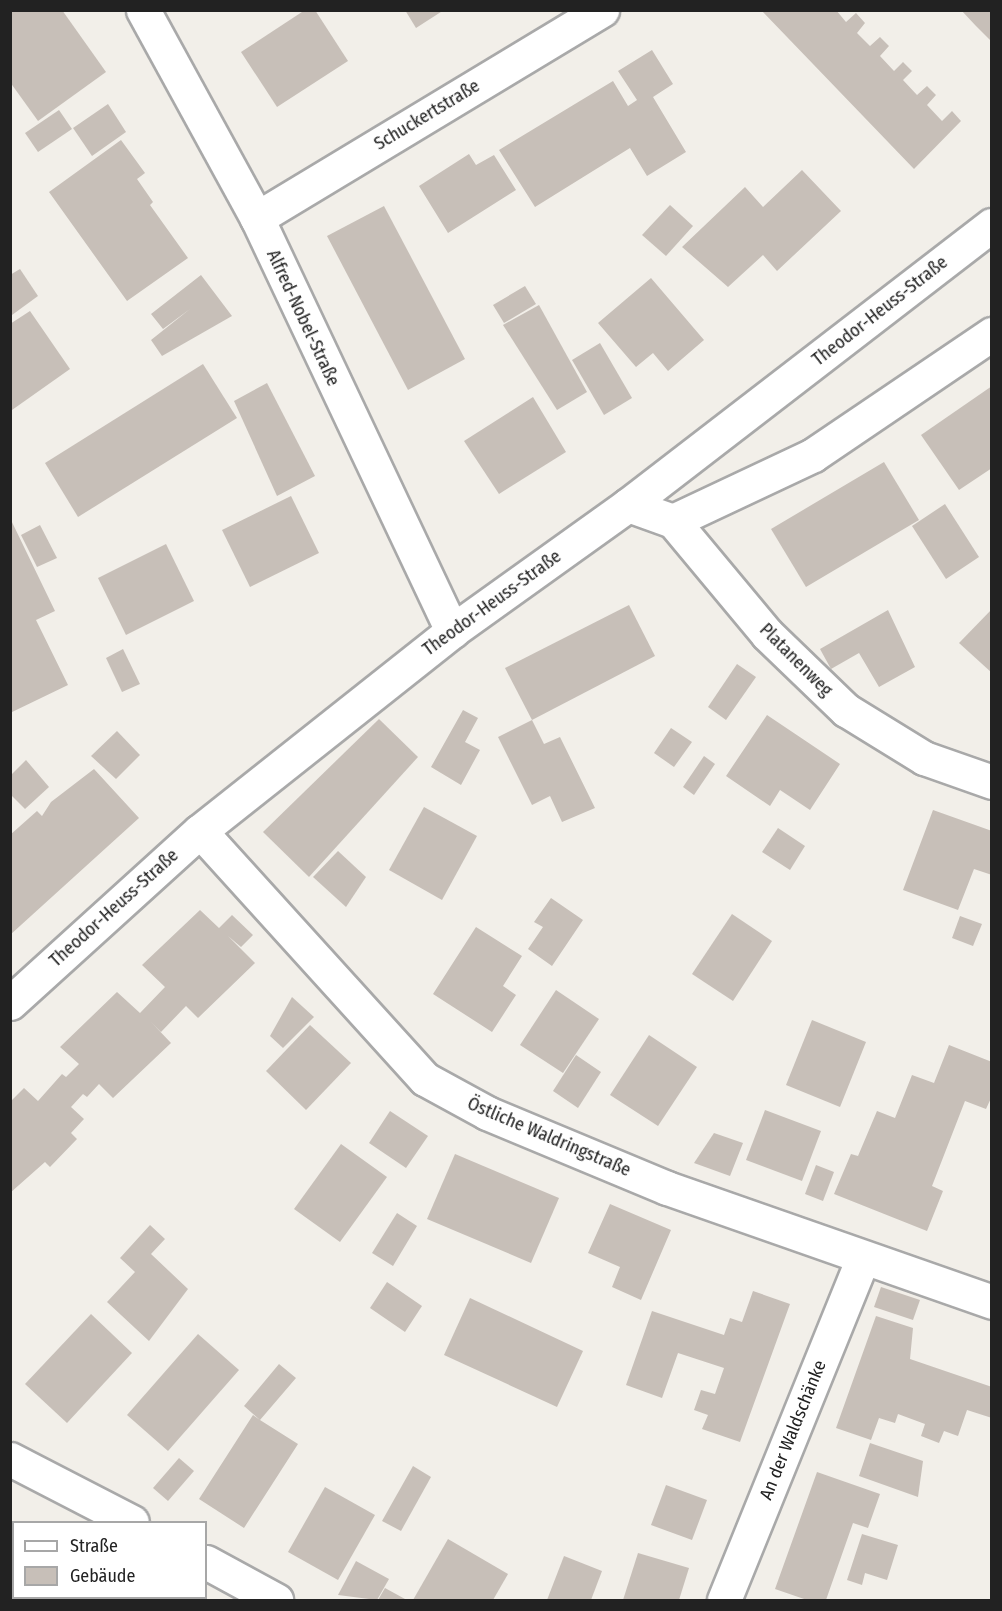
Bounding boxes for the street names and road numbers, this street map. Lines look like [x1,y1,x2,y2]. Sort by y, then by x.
street label: Schuckertstraße [370,75,484,155]
street label: Alfred-Nobel-Straße [262,246,344,390]
street label: Theodor-Heuss-Straße [808,251,952,371]
street label: Theodor-Heuss-Straße [419,546,565,660]
street label: Platanenweg [755,619,837,701]
street label: Theodor-Heuss-Straße [45,845,183,971]
street label: Östliche Waldringstraße [464,1093,634,1181]
street label: An der Waldschänke [755,1357,831,1503]

